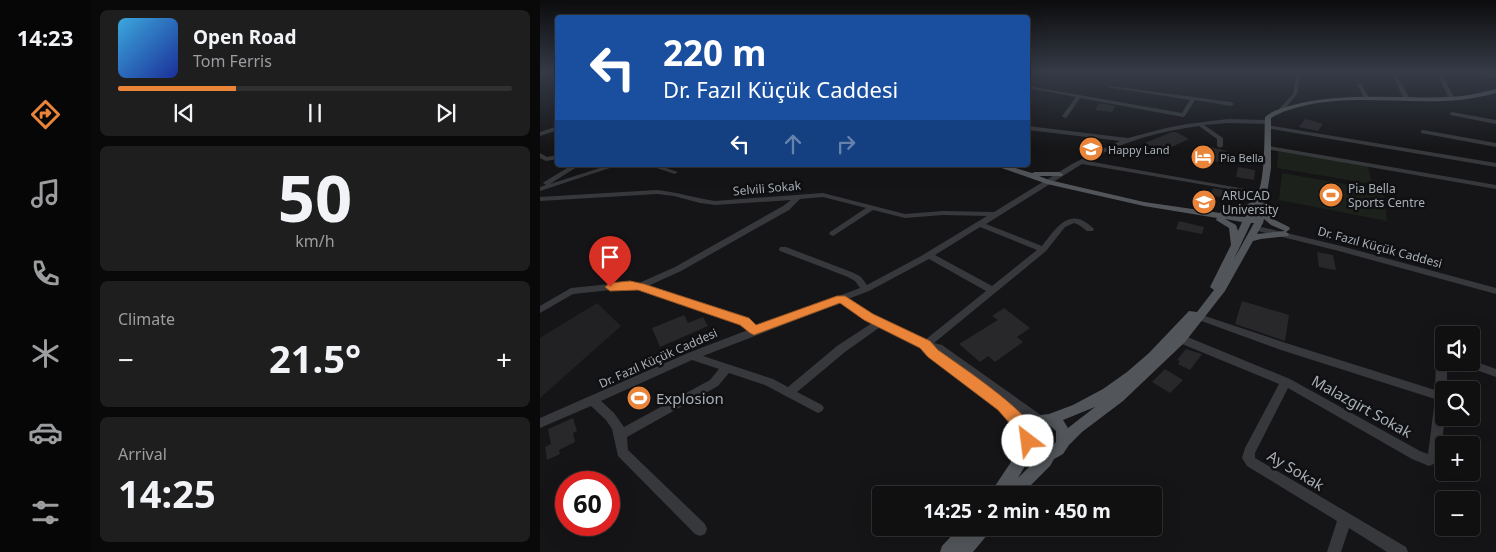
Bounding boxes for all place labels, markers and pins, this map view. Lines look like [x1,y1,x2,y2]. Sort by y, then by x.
school or university icon: Happy Land [1078,136,1104,162]
place label: Happy Land [1108,142,1170,157]
hotel icon: Pia Bella [1190,144,1216,170]
place label: Pia Bella [1220,150,1264,165]
place label: Pia Bella Sports Centre [1348,180,1425,211]
sports icon: Pia Bella Sports Centre [1318,182,1344,208]
place label: ARUCAD University [1222,187,1279,218]
school or university icon: ARUCAD University [1191,189,1217,215]
pin [589,236,631,287]
sports icon: Explosion [626,385,652,411]
place label: Explosion [656,388,724,408]

